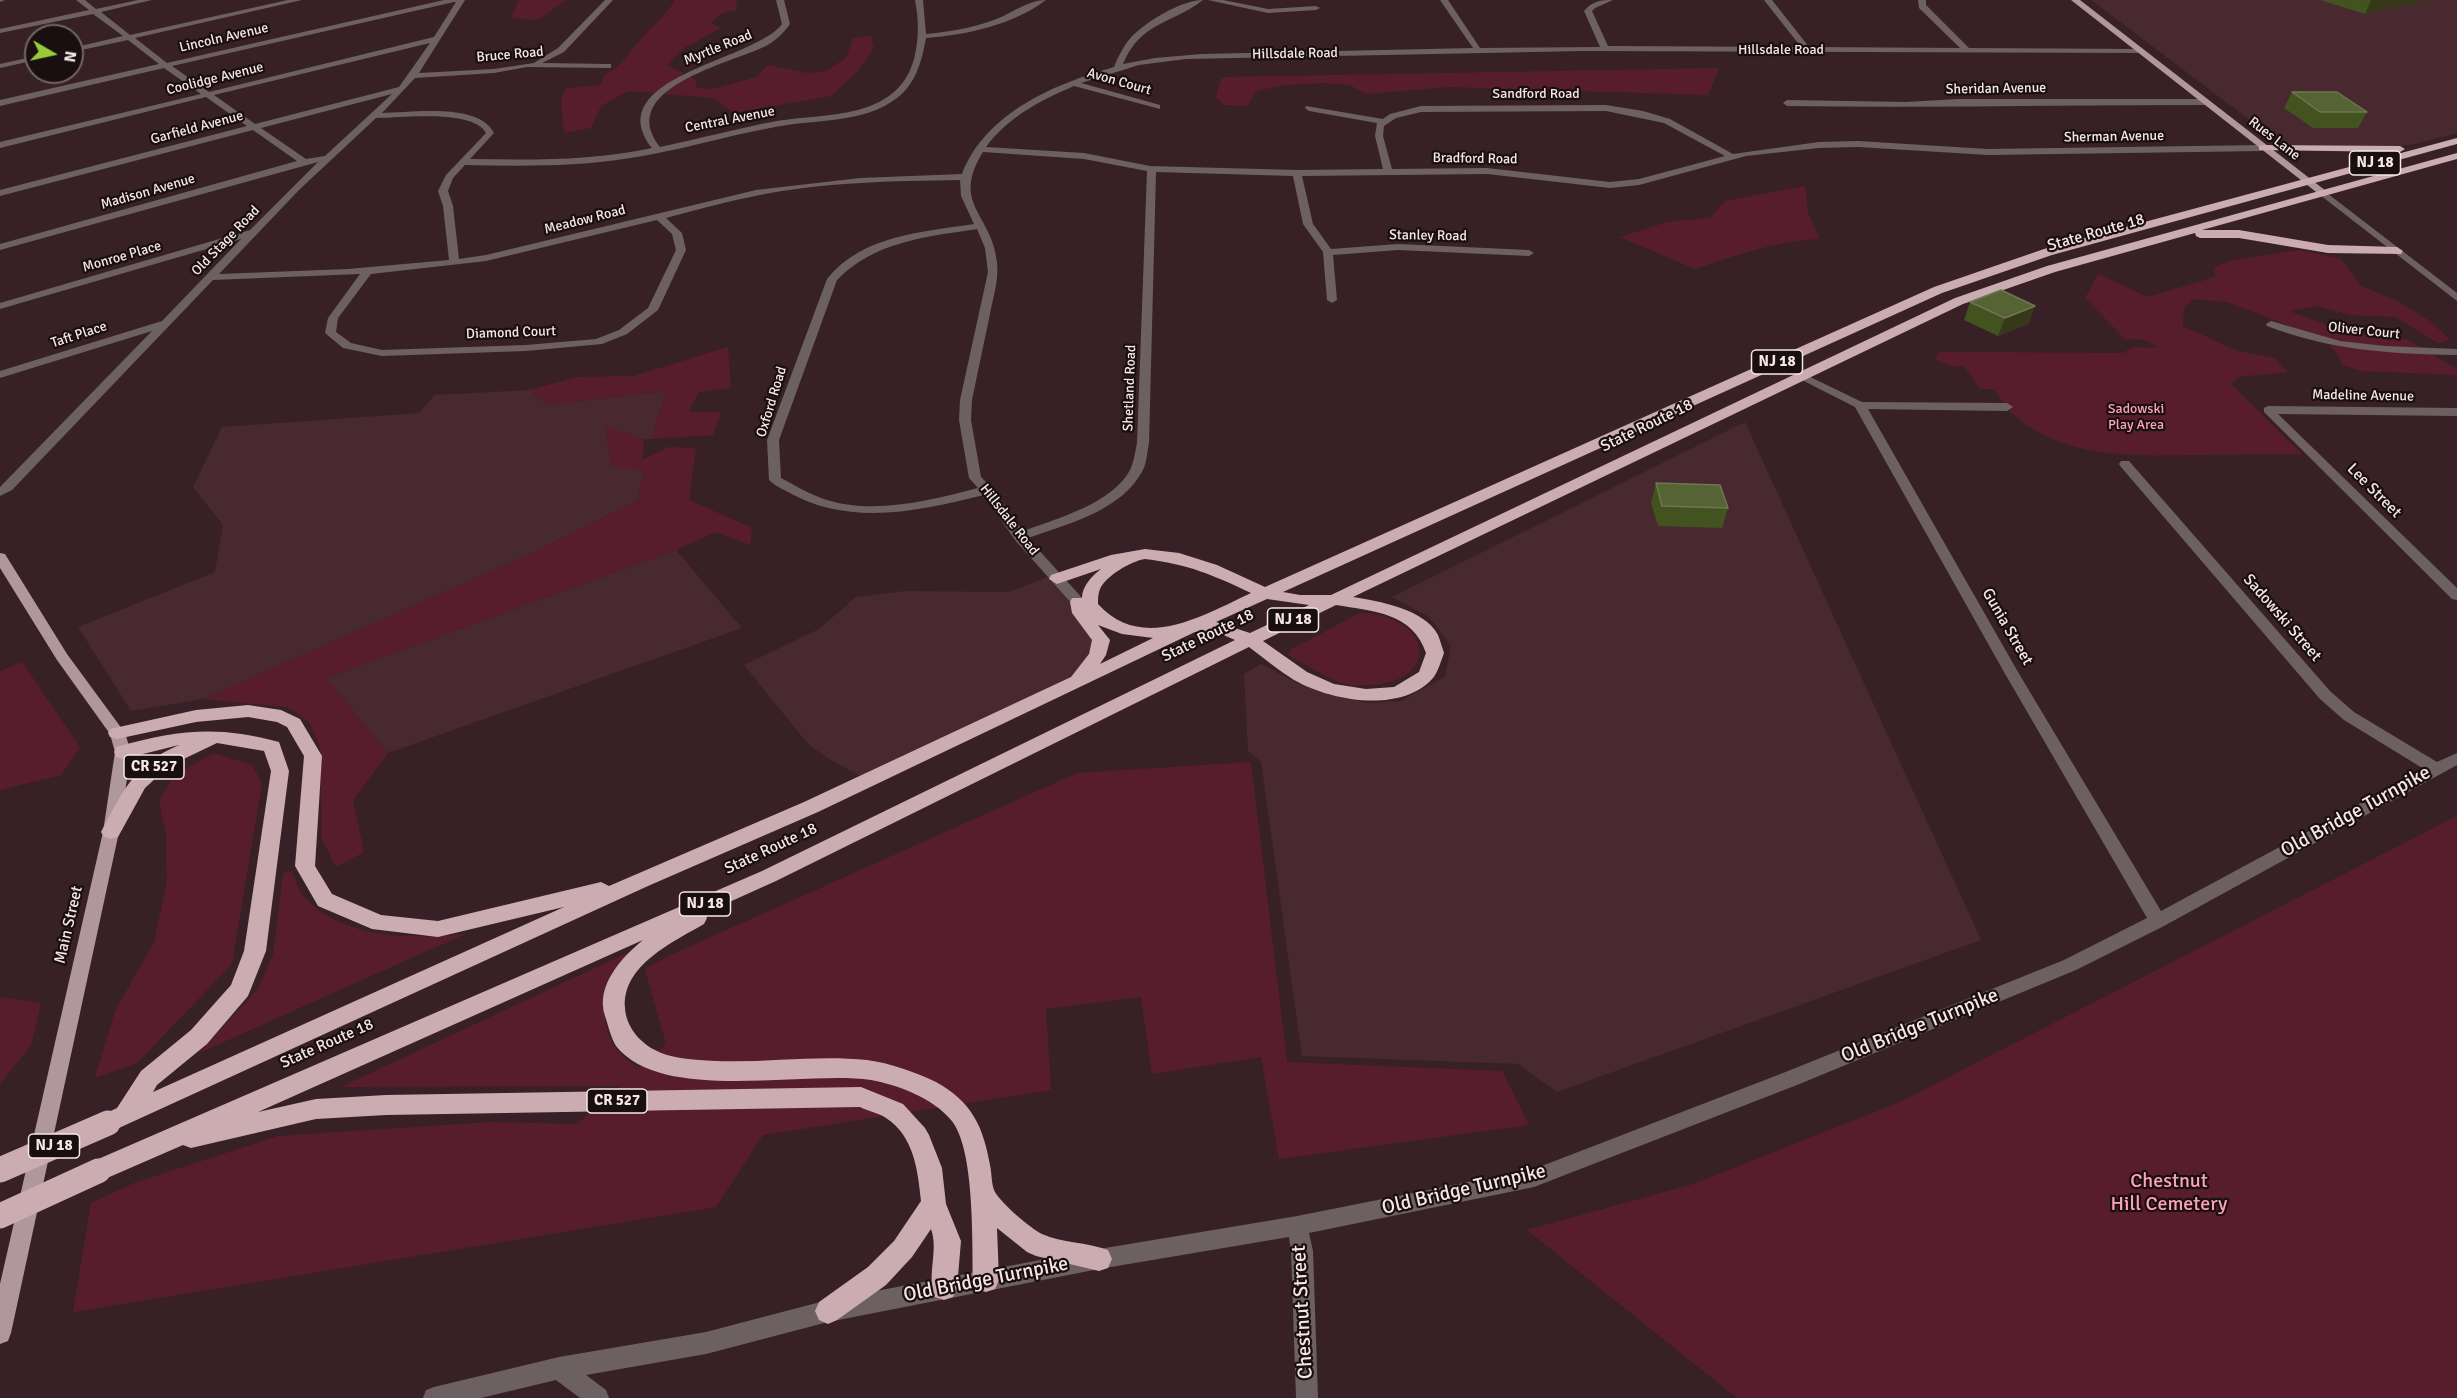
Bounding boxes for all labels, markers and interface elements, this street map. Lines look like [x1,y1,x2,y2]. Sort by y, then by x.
street label: Lincoln Avenue [178,20,270,56]
north arrow [24,24,84,84]
street label: Myrtle Road [681,27,755,69]
street label: Hillsdale Road [1738,42,1824,58]
street label: Bruce Road [476,44,544,66]
street label: Hillsdale Road [1252,45,1338,63]
text: N [59,49,81,64]
street label: Coolidge Avenue [165,59,265,99]
street label: Avon Court [1085,65,1153,99]
street label: Sheridan Avenue [1946,80,2046,98]
street label: Sandford Road [1492,86,1580,102]
street label: Central Avenue [684,103,776,137]
street label: Garfield Avenue [149,108,245,148]
street label: Rues Lane [2245,114,2303,164]
street label: Sherman Avenue [2064,128,2164,146]
street label: Bradford Road [1432,150,1518,168]
road number: NJ 18 [2350,151,2400,175]
street label: Madison Avenue [99,170,197,214]
street label: Old Stage Road [188,202,264,280]
street label: Meadow Road [543,202,627,238]
street label: State Route 18 [2045,210,2147,256]
street label: Stanley Road [1389,227,1467,245]
street label: Monroe Place [81,238,163,276]
street label: Taft Place [49,318,109,352]
street label: Oliver Court [2327,319,2401,343]
street label: Diamond Court [466,323,556,343]
street label: Shetland Road [1120,344,1140,432]
road number: NJ 18 [1752,350,1802,374]
street label: Oxford Road [753,365,791,439]
street label: Madeline Avenue [2312,387,2414,405]
street label: State Route 18 [1598,395,1696,457]
park label: Sadowski Play Area [2108,401,2164,434]
street label: Lee Street [2343,460,2405,522]
street label: Hillsdale Road [976,481,1042,559]
street label: Sadowski Street [2239,570,2325,666]
street label: Gunia Street [1977,585,2037,669]
street label: State Route 18 [1159,605,1257,667]
road number: NJ 18 [1268,608,1318,632]
road number: CR 527 [124,755,184,779]
street label: Old Bridge Turnpike [2277,761,2435,863]
street label: State Route 18 [722,819,820,879]
street label: Main Street [51,884,87,966]
road number: NJ 18 [680,892,730,916]
street label: Old Bridge Turnpike [1838,984,2002,1068]
street label: State Route 18 [277,1015,377,1073]
road number: CR 527 [587,1089,647,1113]
road number: NJ 18 [28,1134,80,1158]
street label: Old Bridge Turnpike [1380,1159,1548,1221]
park label: Chestnut Hill Cemetery [2111,1170,2227,1217]
street label: Chestnut Street [1288,1244,1318,1380]
street label: Old Bridge Turnpike [902,1252,1070,1308]

